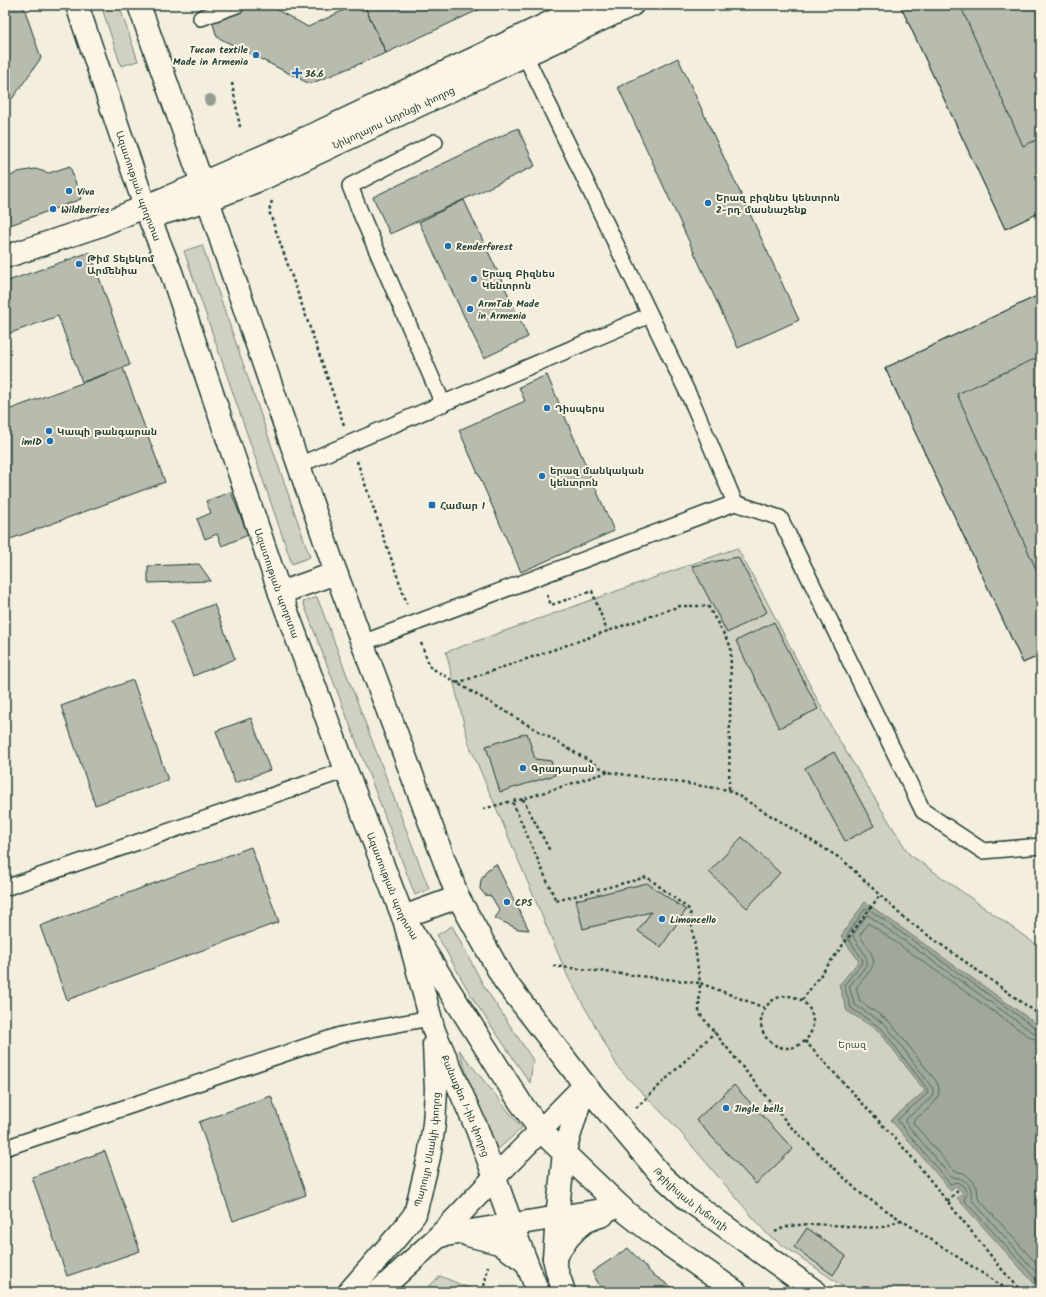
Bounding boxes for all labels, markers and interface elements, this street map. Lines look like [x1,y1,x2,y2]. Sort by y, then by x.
place label: Tucan textile Made in Armenia [173,42,248,70]
marker: Tucan textile Made in Armenia [251,50,261,60]
place label: 36.6 [304,66,324,82]
marker: 36.6 [292,68,302,78]
street label: Նիկողայոս Ադոնցի փողոց [330,82,458,154]
street label: Ազատության պողոտա [111,129,165,244]
place label: Viva [77,184,94,200]
marker: Viva [64,186,74,196]
place label: Երազ բիզնես կենտրոն 2-րդ մասնաշենք [716,190,840,218]
marker: Երազ բիզնես կենտրոն 2-րդ մասնաշենք [703,198,713,208]
place label: Wildberries [61,202,110,218]
marker: Wildberries [48,204,58,214]
place label: Renderforest [456,239,513,255]
marker: Renderforest [443,241,453,251]
place label: Թիմ Տելեկոմ Արմենիա [87,251,155,279]
marker: Թիմ Տելեկոմ Արմենիա [74,259,84,269]
place label: Երազ Բիզնես Կենտրոն [482,266,555,294]
marker: Երազ Բիզնես Կենտրոն [469,274,479,284]
place label: ArmTab Made in Armenia [478,296,539,324]
marker: ArmTab Made in Armenia [465,304,475,314]
place label: Դիսպերս [555,401,605,417]
marker: Դիսպերս [542,403,552,413]
place label: Կապի թանգարան [57,424,157,440]
marker: Կապի թանգարան [44,426,54,436]
place label: imID [21,434,42,450]
marker: imID [45,436,55,446]
place label: երազ մանկական կենտրոն [550,463,644,491]
marker: երազ մանկական կենտրոն [537,471,547,481]
place label: Համար 1 [440,498,485,514]
marker: Համար 1 [427,500,437,510]
street label: Ազատության պողոտա [250,526,303,641]
place label: Գրադարան [531,761,594,777]
marker: Գրադարան [518,763,528,773]
street label: Ազատության պողոտա [362,830,422,943]
place label: CPS [515,895,533,911]
marker: CPS [502,897,512,907]
place label: Limoncello [670,912,716,928]
marker: Limoncello [657,914,667,924]
park label: Երազ [838,1037,867,1053]
street label: Քանաքեռ 1-ին փողոց [436,1052,493,1159]
street label: Պարույր Սևակի փողոց [410,1092,445,1209]
place label: Jingle bells [734,1101,784,1117]
marker: Jingle bells [721,1103,731,1113]
street label: Թբիլիսյան խճուղի [649,1164,731,1235]

